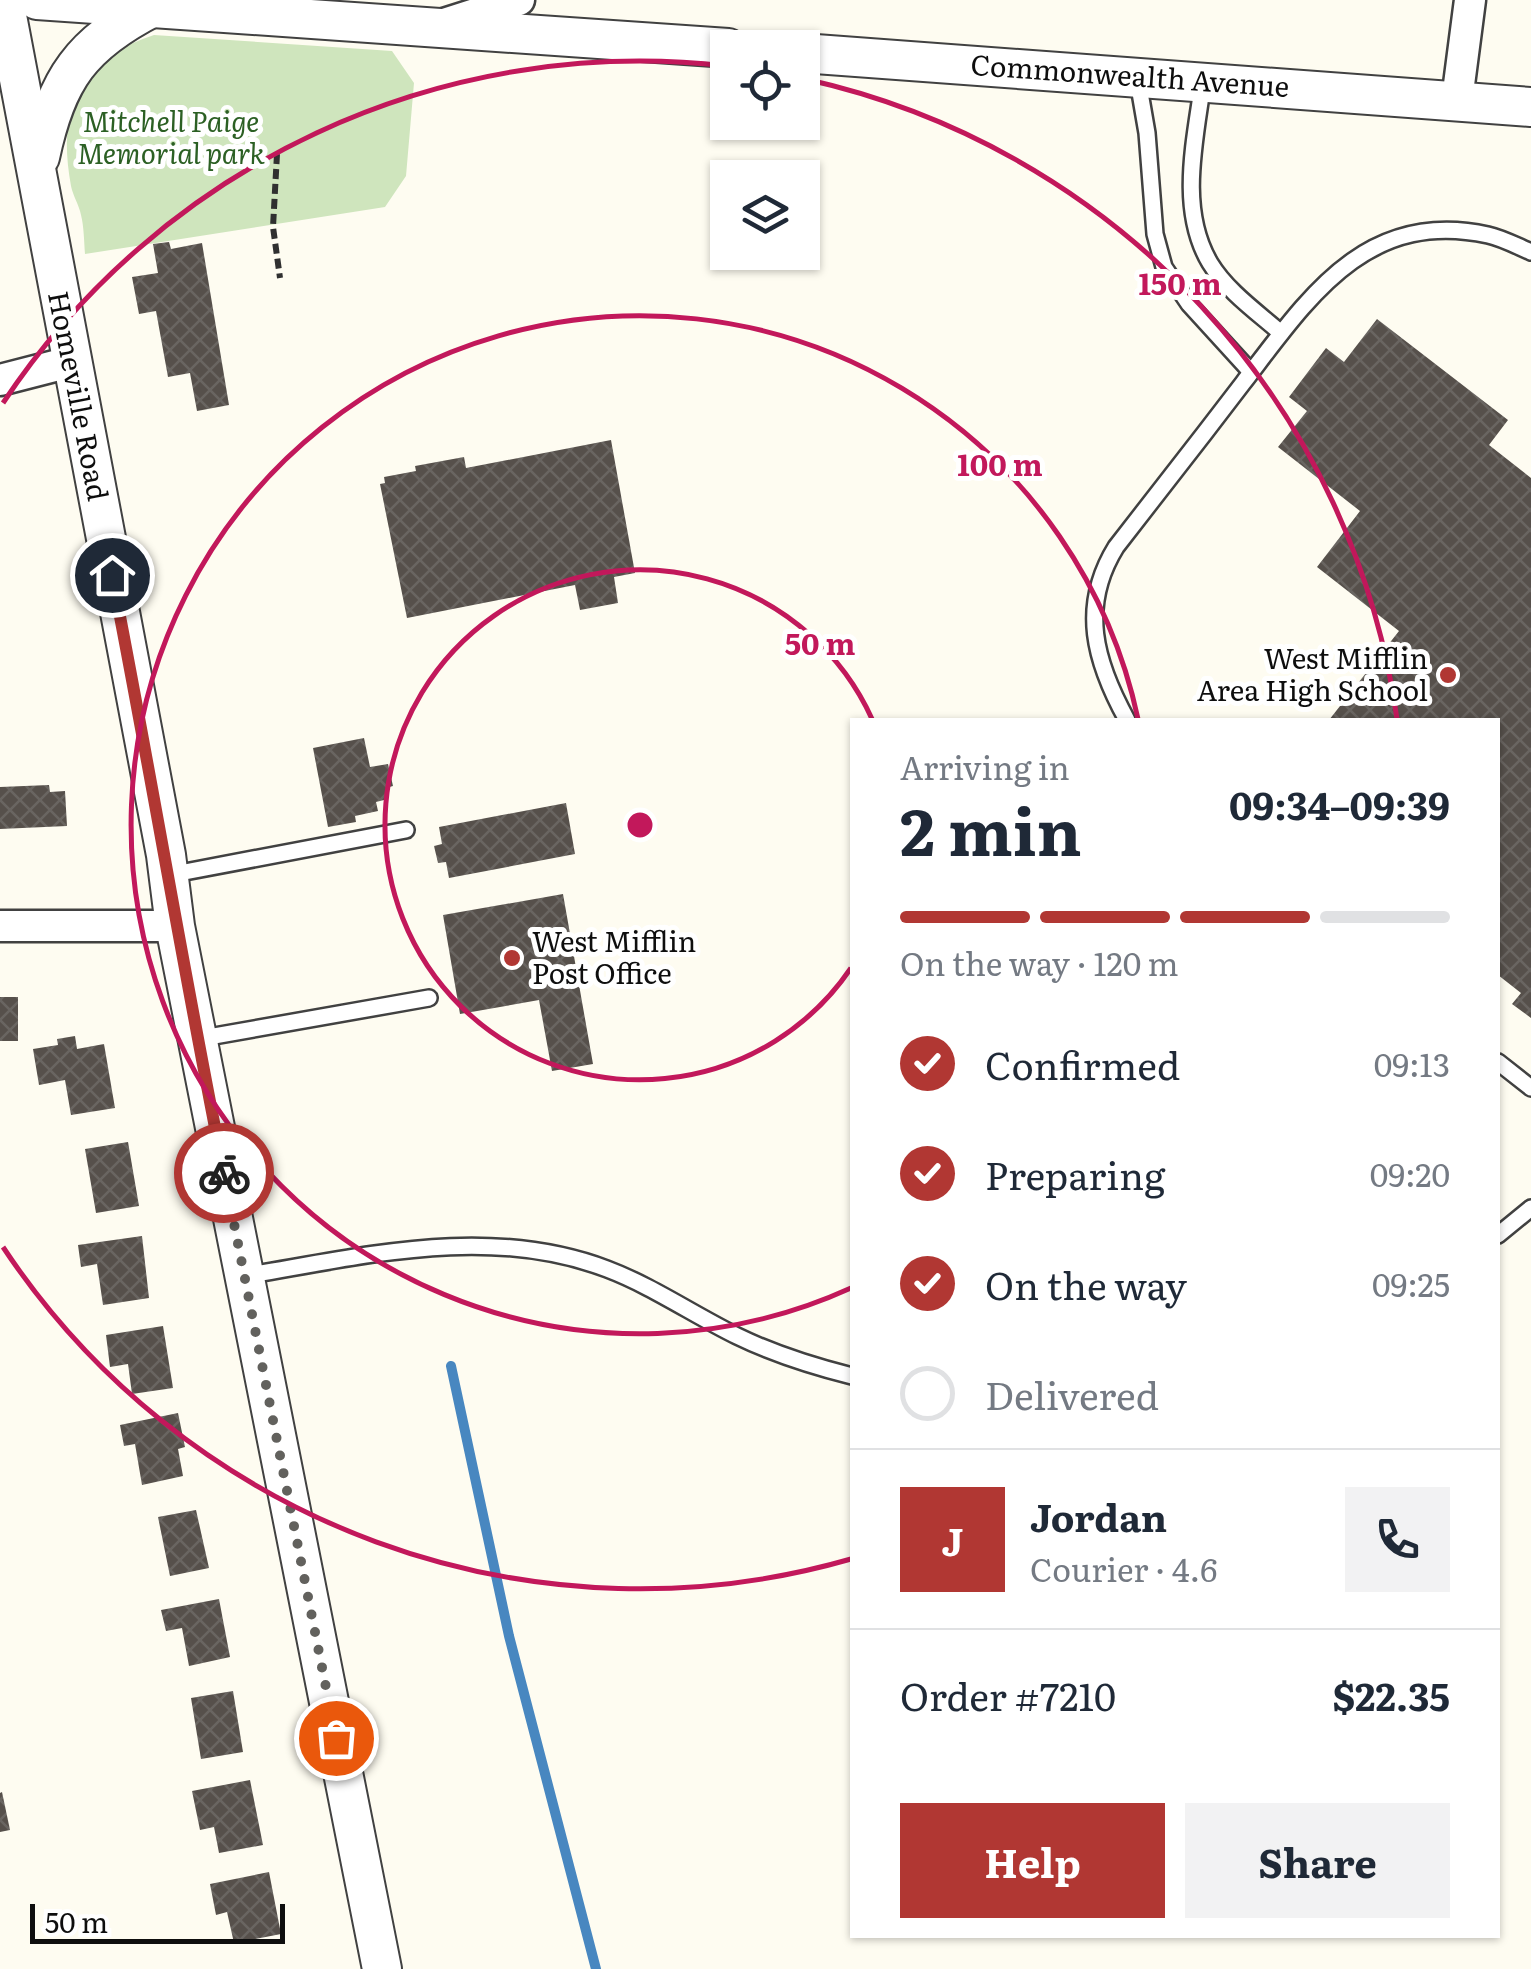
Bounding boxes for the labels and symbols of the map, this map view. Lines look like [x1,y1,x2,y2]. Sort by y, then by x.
street label: Commonwealth Avenue [969,42,1291,106]
park label: Mitchell Paige Memorial park [77,99,266,173]
text: 150 m [1138,260,1222,304]
street label: Homeville Road [39,287,121,504]
text: 100 m [957,441,1043,485]
pin [70,533,155,618]
text: 50 m [785,620,855,664]
place label: West Mifflin Area High School [1197,636,1428,710]
marker: West Mifflin Area High School [1437,664,1459,686]
centre of rings [622,807,658,843]
place label: West Mifflin Post Office [532,919,696,993]
marker: West Mifflin Post Office [501,947,523,969]
courier [174,1123,274,1223]
pin [294,1696,379,1781]
scale bar [30,1899,285,1944]

